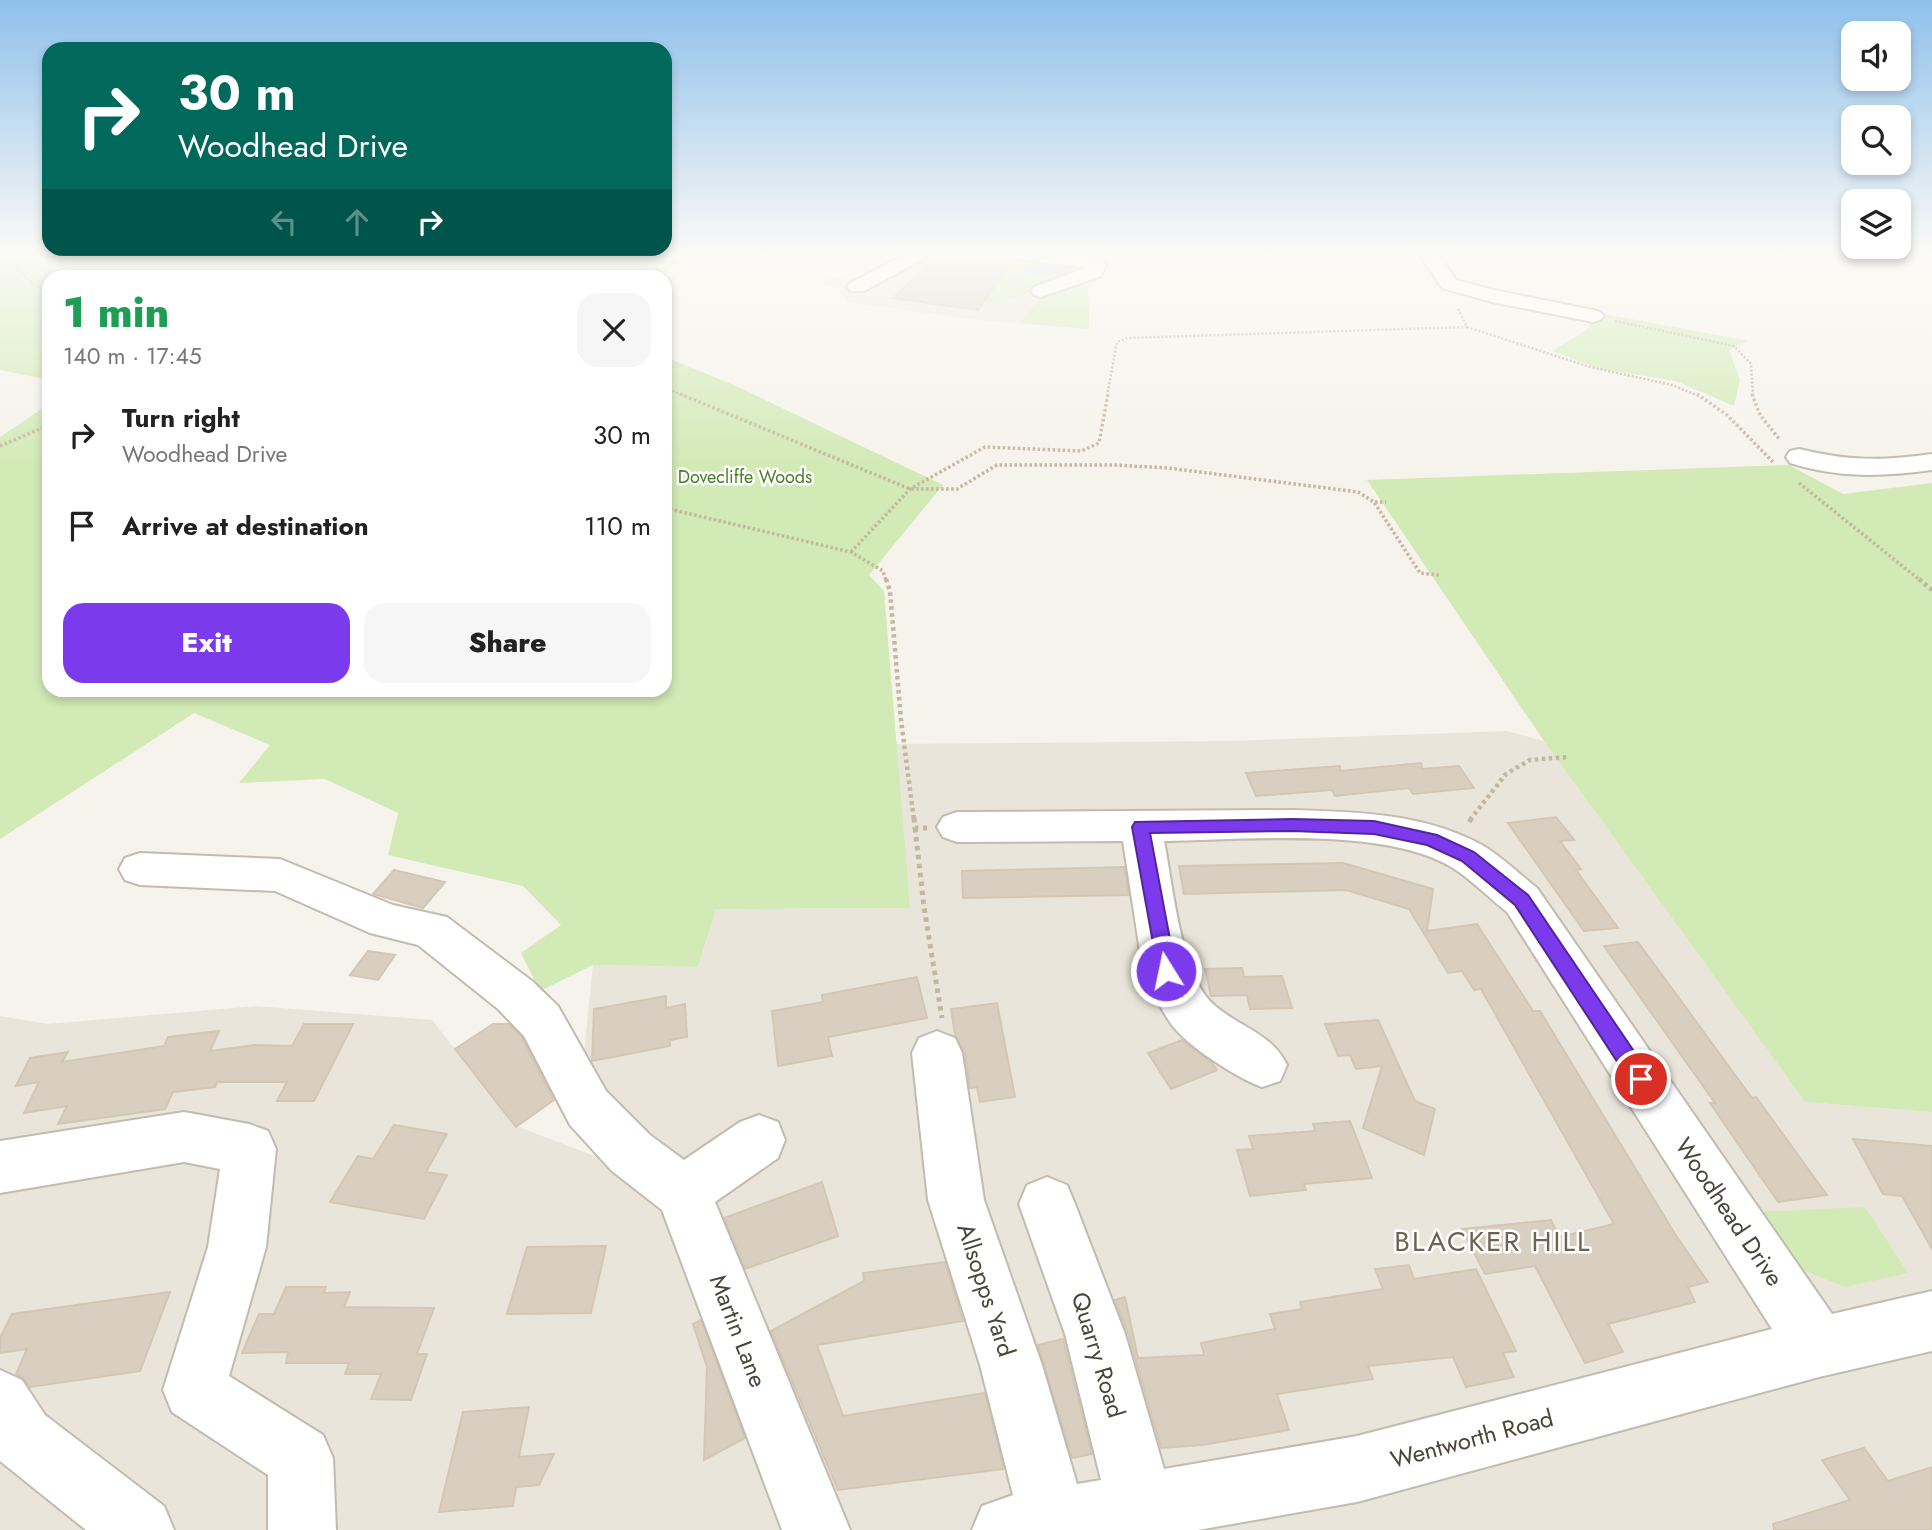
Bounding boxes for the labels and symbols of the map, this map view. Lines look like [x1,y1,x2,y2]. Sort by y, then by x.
park label: Dovecliffe Woods [678,464,812,490]
position arrow [1129,934,1203,1008]
pin [1611,1049,1671,1109]
street label: Woodhead Drive [1667,1130,1792,1293]
street label: Allsopps Yard [948,1219,1025,1361]
district label: BLACKER HILL [1394,1221,1592,1262]
street label: Martin Lane [701,1269,776,1392]
street label: Quarry Road [1063,1288,1134,1422]
street label: Wentworth Road [1387,1400,1557,1477]

